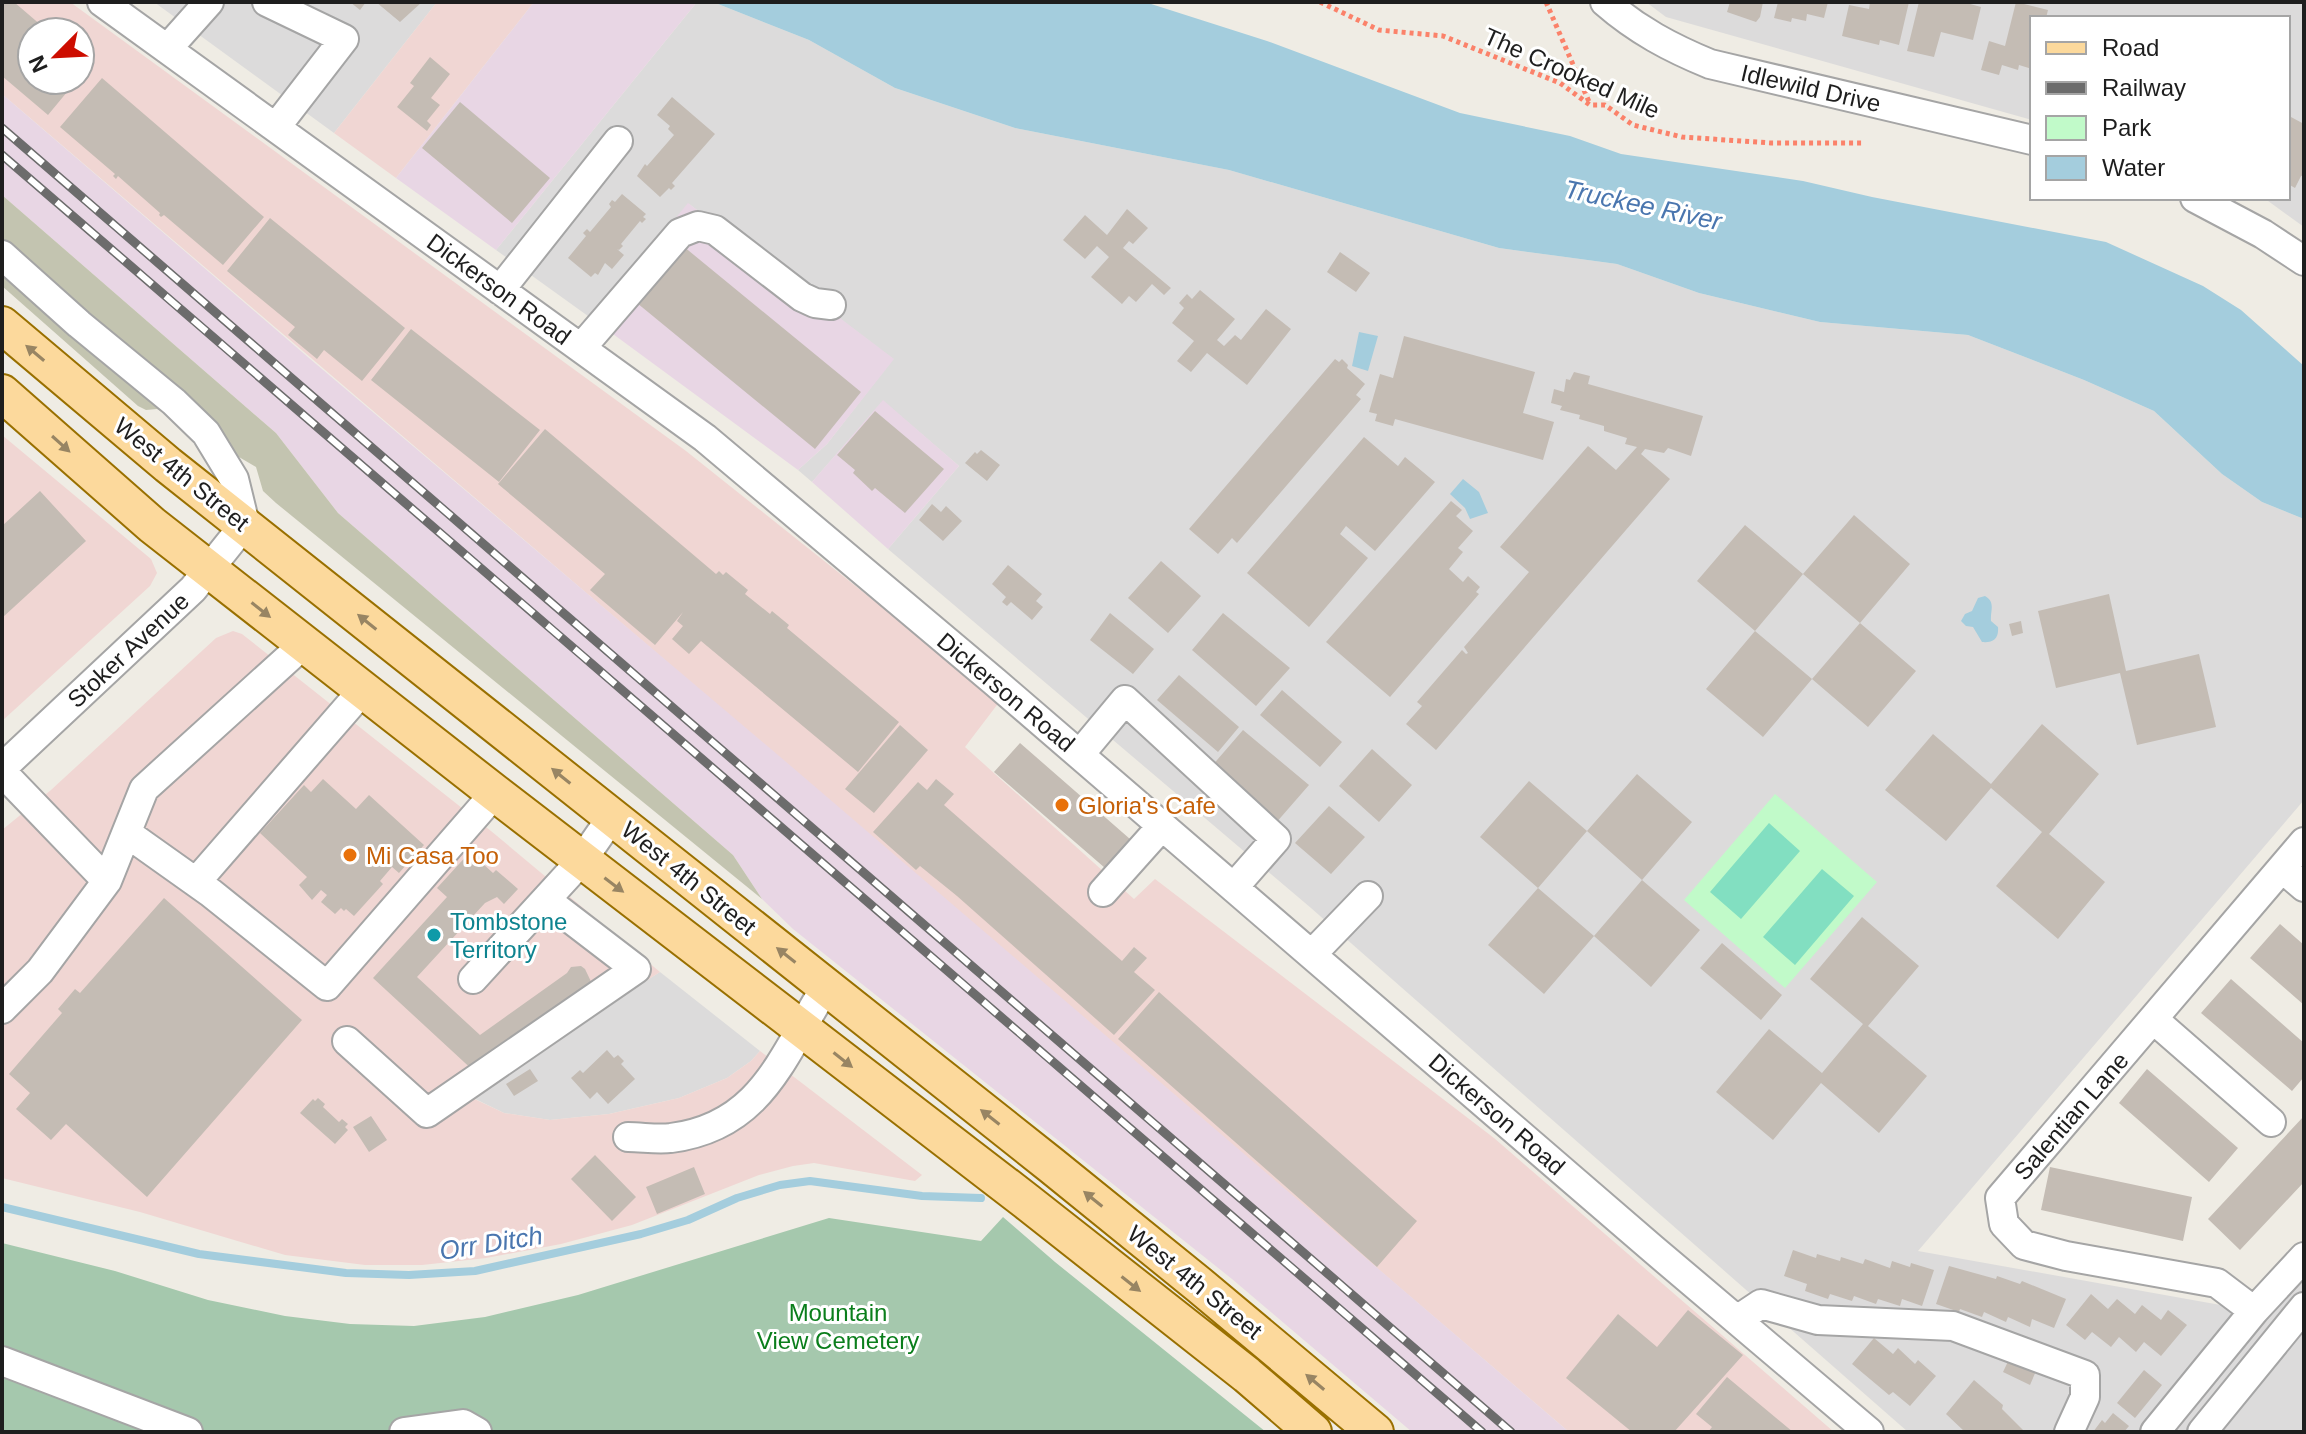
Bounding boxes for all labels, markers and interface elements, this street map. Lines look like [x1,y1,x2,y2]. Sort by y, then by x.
north arrow [16,16,96,96]
legend [2030,16,2290,200]
street label: The Crooked Mile [1480,22,1664,124]
text: Road [2102,34,2159,61]
text: N [24,52,53,76]
street label: Idlewild Drive [1738,59,1884,117]
text: Railway [2102,74,2186,101]
text: Park [2102,114,2152,141]
text: Water [2102,154,2165,181]
water label: Truckee River [1562,174,1726,237]
street label: Dickerson Road [422,228,576,350]
one-way arrow [25,345,45,362]
street label: West 4th Street [109,412,255,537]
one-way arrow [50,435,70,452]
street label: Stoker Avenue [62,587,194,713]
one-way arrow [251,601,271,617]
one-way arrow [357,614,377,631]
street label: Dickerson Road [932,627,1080,757]
one-way arrow [551,768,571,785]
place label: Gloria's Cafe [1078,792,1216,819]
marker: Gloria's Cafe [1053,796,1071,814]
street label: West 4th Street [616,816,762,941]
place label: Mi Casa Too [366,842,499,869]
marker: Mi Casa Too [341,846,359,864]
one-way arrow [604,876,624,892]
place label: Tombstone Territory [450,908,567,963]
marker: Tombstone Territory [425,926,443,944]
one-way arrow [776,948,796,964]
street label: Salentian Lane [2008,1047,2134,1185]
street label: Dickerson Road [1424,1048,1570,1180]
one-way arrow [833,1051,853,1067]
one-way arrow [980,1109,1000,1126]
one-way arrow [1083,1191,1103,1208]
water label: Orr Ditch [437,1220,545,1266]
street label: West 4th Street [1122,1220,1268,1345]
one-way arrow [1121,1275,1141,1292]
park label: Mountain View Cemetery [757,1299,919,1354]
one-way arrow [1306,1374,1326,1391]

